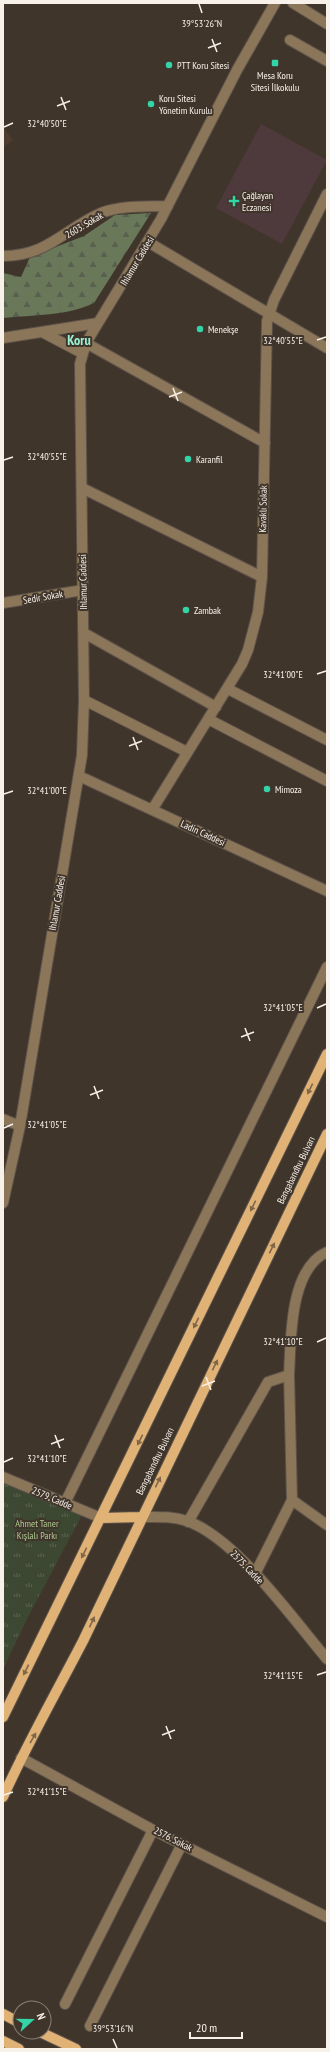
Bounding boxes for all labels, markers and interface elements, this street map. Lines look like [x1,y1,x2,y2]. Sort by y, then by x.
text: 39°53'26"N [182,17,222,30]
marker: Mesa Koru Sitesi İlkokulu [270,58,280,68]
place label: PTT Koru Sitesi [177,59,229,72]
marker: PTT Koru Sitesi [164,60,174,70]
place label: Mesa Koru Sitesi İlkokulu [251,69,299,94]
place label: Koru Sitesi Yönetim Kurulu [159,92,212,117]
marker: Koru Sitesi Yönetim Kurulu [146,99,156,109]
text: 32°40'50"E [27,117,67,130]
place label: Çağlayan Eczanesi [242,189,273,214]
marker: Çağlayan Eczanesi [229,196,239,206]
street label: 2603. Sokak [63,209,105,241]
street label: Ihlamur Caddesi [117,234,157,288]
place label: Menekşe [208,323,238,336]
marker: Menekşe [195,324,205,334]
district label: Koru [67,331,91,349]
text: 32°40'55"E [263,334,303,347]
text: 32°40'55"E [27,450,67,463]
place label: Karanfil [196,453,223,466]
marker: Karanfil [183,454,193,464]
street label: Kavaklı Sokak [256,485,270,533]
street label: Ihlamur Caddesi [76,554,90,610]
street label: Sedir Sokak [22,587,64,607]
place label: Zambak [194,604,221,617]
marker: Zambak [181,605,191,615]
text: 32°41'00"E [263,668,303,681]
place label: Mimoza [275,783,302,796]
text: 32°41'00"E [27,784,67,797]
marker: Mimoza [262,784,272,794]
street label: Ladin Caddesi [179,817,227,849]
street label: Ihlamur Caddesi [46,875,68,931]
text: 32°41'05"E [263,1001,303,1014]
one-way arrow [307,1083,313,1094]
text: 32°41'05"E [27,1118,67,1131]
street label: Bangabandhu Bulvarı [274,1134,318,1206]
one-way arrow [250,1200,256,1211]
one-way arrow [269,1242,275,1254]
one-way arrow [193,1317,199,1328]
text: 32°41'10"E [263,1335,303,1348]
one-way arrow [212,1359,218,1371]
street label: Bangabandhu Bulvarı [133,1425,177,1497]
one-way arrow [137,1434,143,1445]
text: 32°41'10"E [27,1452,67,1465]
one-way arrow [155,1476,161,1487]
street label: 2579. Cadde [30,1484,74,1512]
park label: Ahmet Taner Kışlalı Parkı [15,1517,59,1542]
one-way arrow [81,1547,87,1559]
street label: 2575. Cadde [228,1547,266,1587]
one-way arrow [89,1616,95,1627]
one-way arrow [23,1664,30,1675]
text: 32°41'15"E [263,1669,303,1682]
one-way arrow [29,1732,36,1744]
text: 32°41'15"E [27,1785,67,1798]
street label: 2576. Sokak [152,1824,195,1854]
north arrow [12,2000,52,2040]
text: N [34,2011,49,2022]
scale bar [190,2014,242,2040]
text: 20 m [196,2020,217,2035]
text: 39°53'16"N [93,2022,133,2035]

